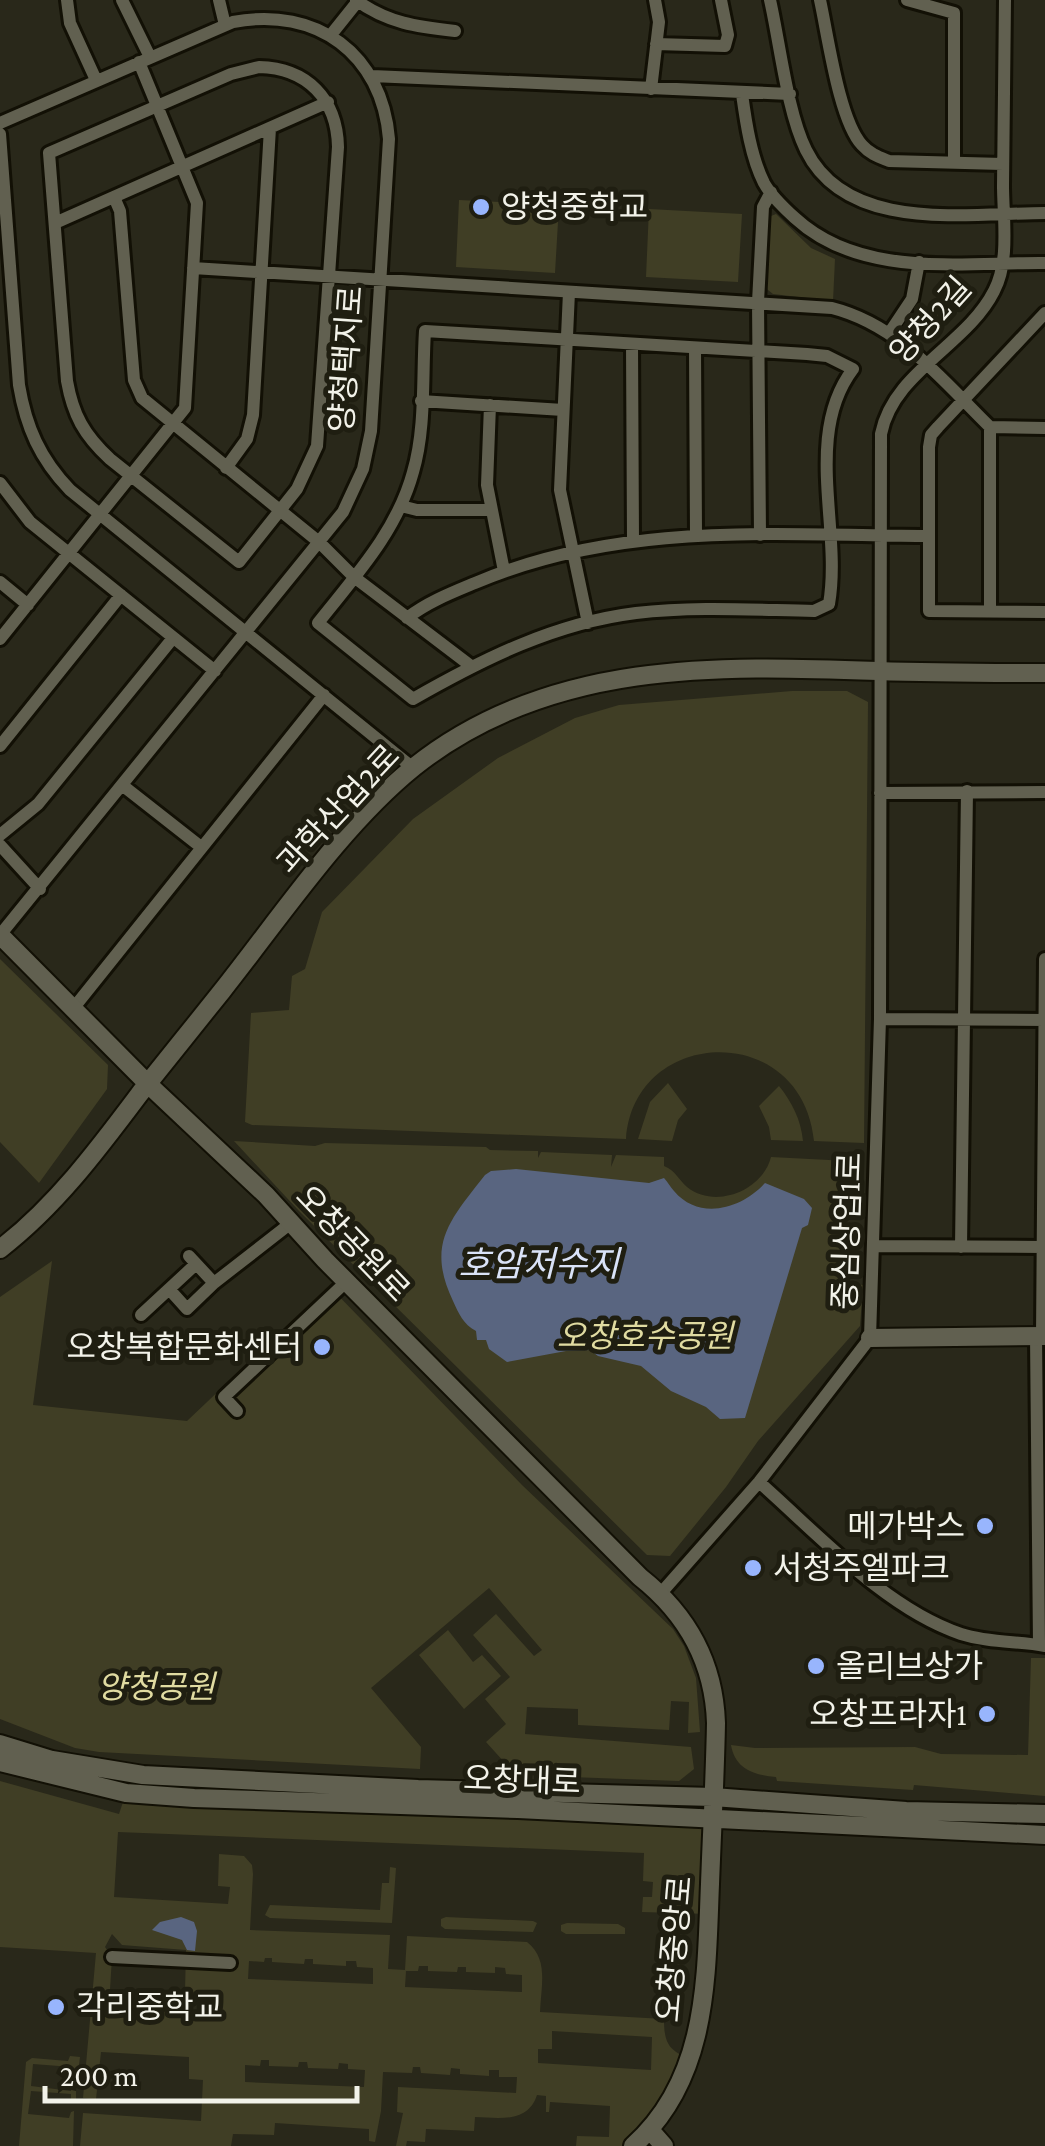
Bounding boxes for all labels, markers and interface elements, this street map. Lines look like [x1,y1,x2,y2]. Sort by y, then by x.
place label: 양청중학교 [501,189,648,225]
marker: 양청중학교 [470,196,492,218]
street label: 양청2길 [882,269,978,371]
street label: 양청택지로 [323,284,369,434]
street label: 과학산업2로 [269,737,407,881]
street label: 중심상업1로 [826,1152,868,1310]
street label: 오창공원로 [289,1178,417,1308]
water label: 호암저수지 [458,1245,622,1284]
park label: 오창호수공원 [557,1318,736,1354]
place label: 오창복합문화센터 [66,1329,302,1365]
marker: 오창복합문화센터 [311,1336,333,1358]
place label: 메가박스 [847,1508,965,1544]
marker: 메가박스 [974,1515,996,1537]
place label: 서청주엘파크 [773,1550,950,1586]
marker: 서청주엘파크 [742,1557,764,1579]
place label: 올리브상가 [836,1648,983,1684]
marker: 올리브상가 [805,1655,827,1677]
park label: 양청공원 [97,1669,217,1705]
place label: 오창프라자1 [809,1696,967,1732]
marker: 오창프라자1 [976,1703,998,1725]
street label: 오창대로 [463,1760,581,1800]
street label: 오창중앙로 [650,1874,698,2024]
place label: 각리중학교 [76,1989,223,2025]
marker: 각리중학교 [45,1996,67,2018]
scale bar [45,2041,358,2103]
text: 200 m [60,2059,138,2092]

